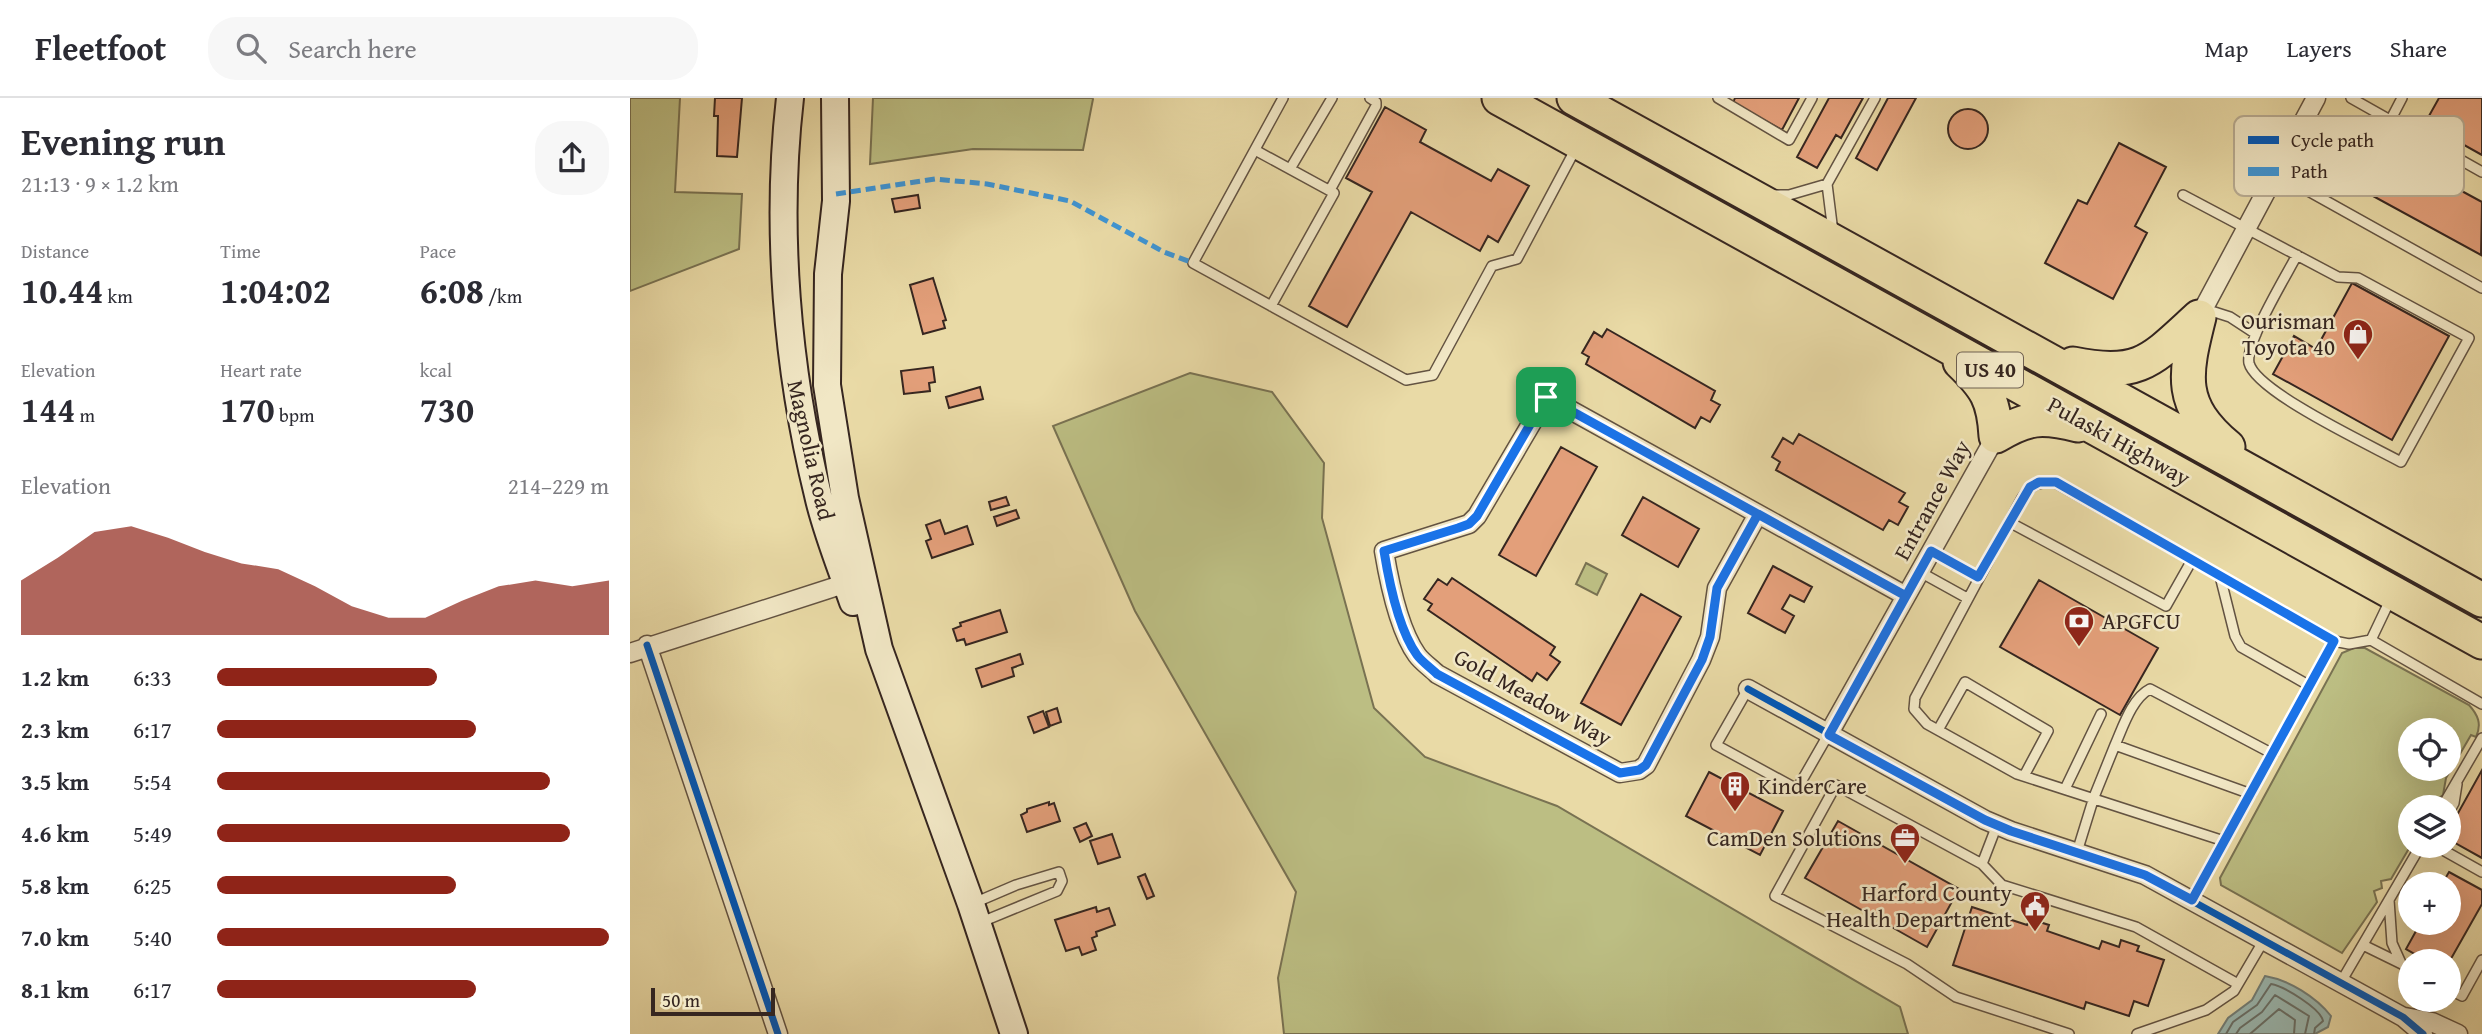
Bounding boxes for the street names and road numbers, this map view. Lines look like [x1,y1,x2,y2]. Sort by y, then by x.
road number: US 40 [1957,352,2023,388]
street label: Magnolia Road [779,377,844,524]
street label: Pulaski Highway [2042,388,2197,494]
street label: Entrance Way [1885,433,1978,566]
street label: Gold Meadow Way [1448,640,1619,754]

